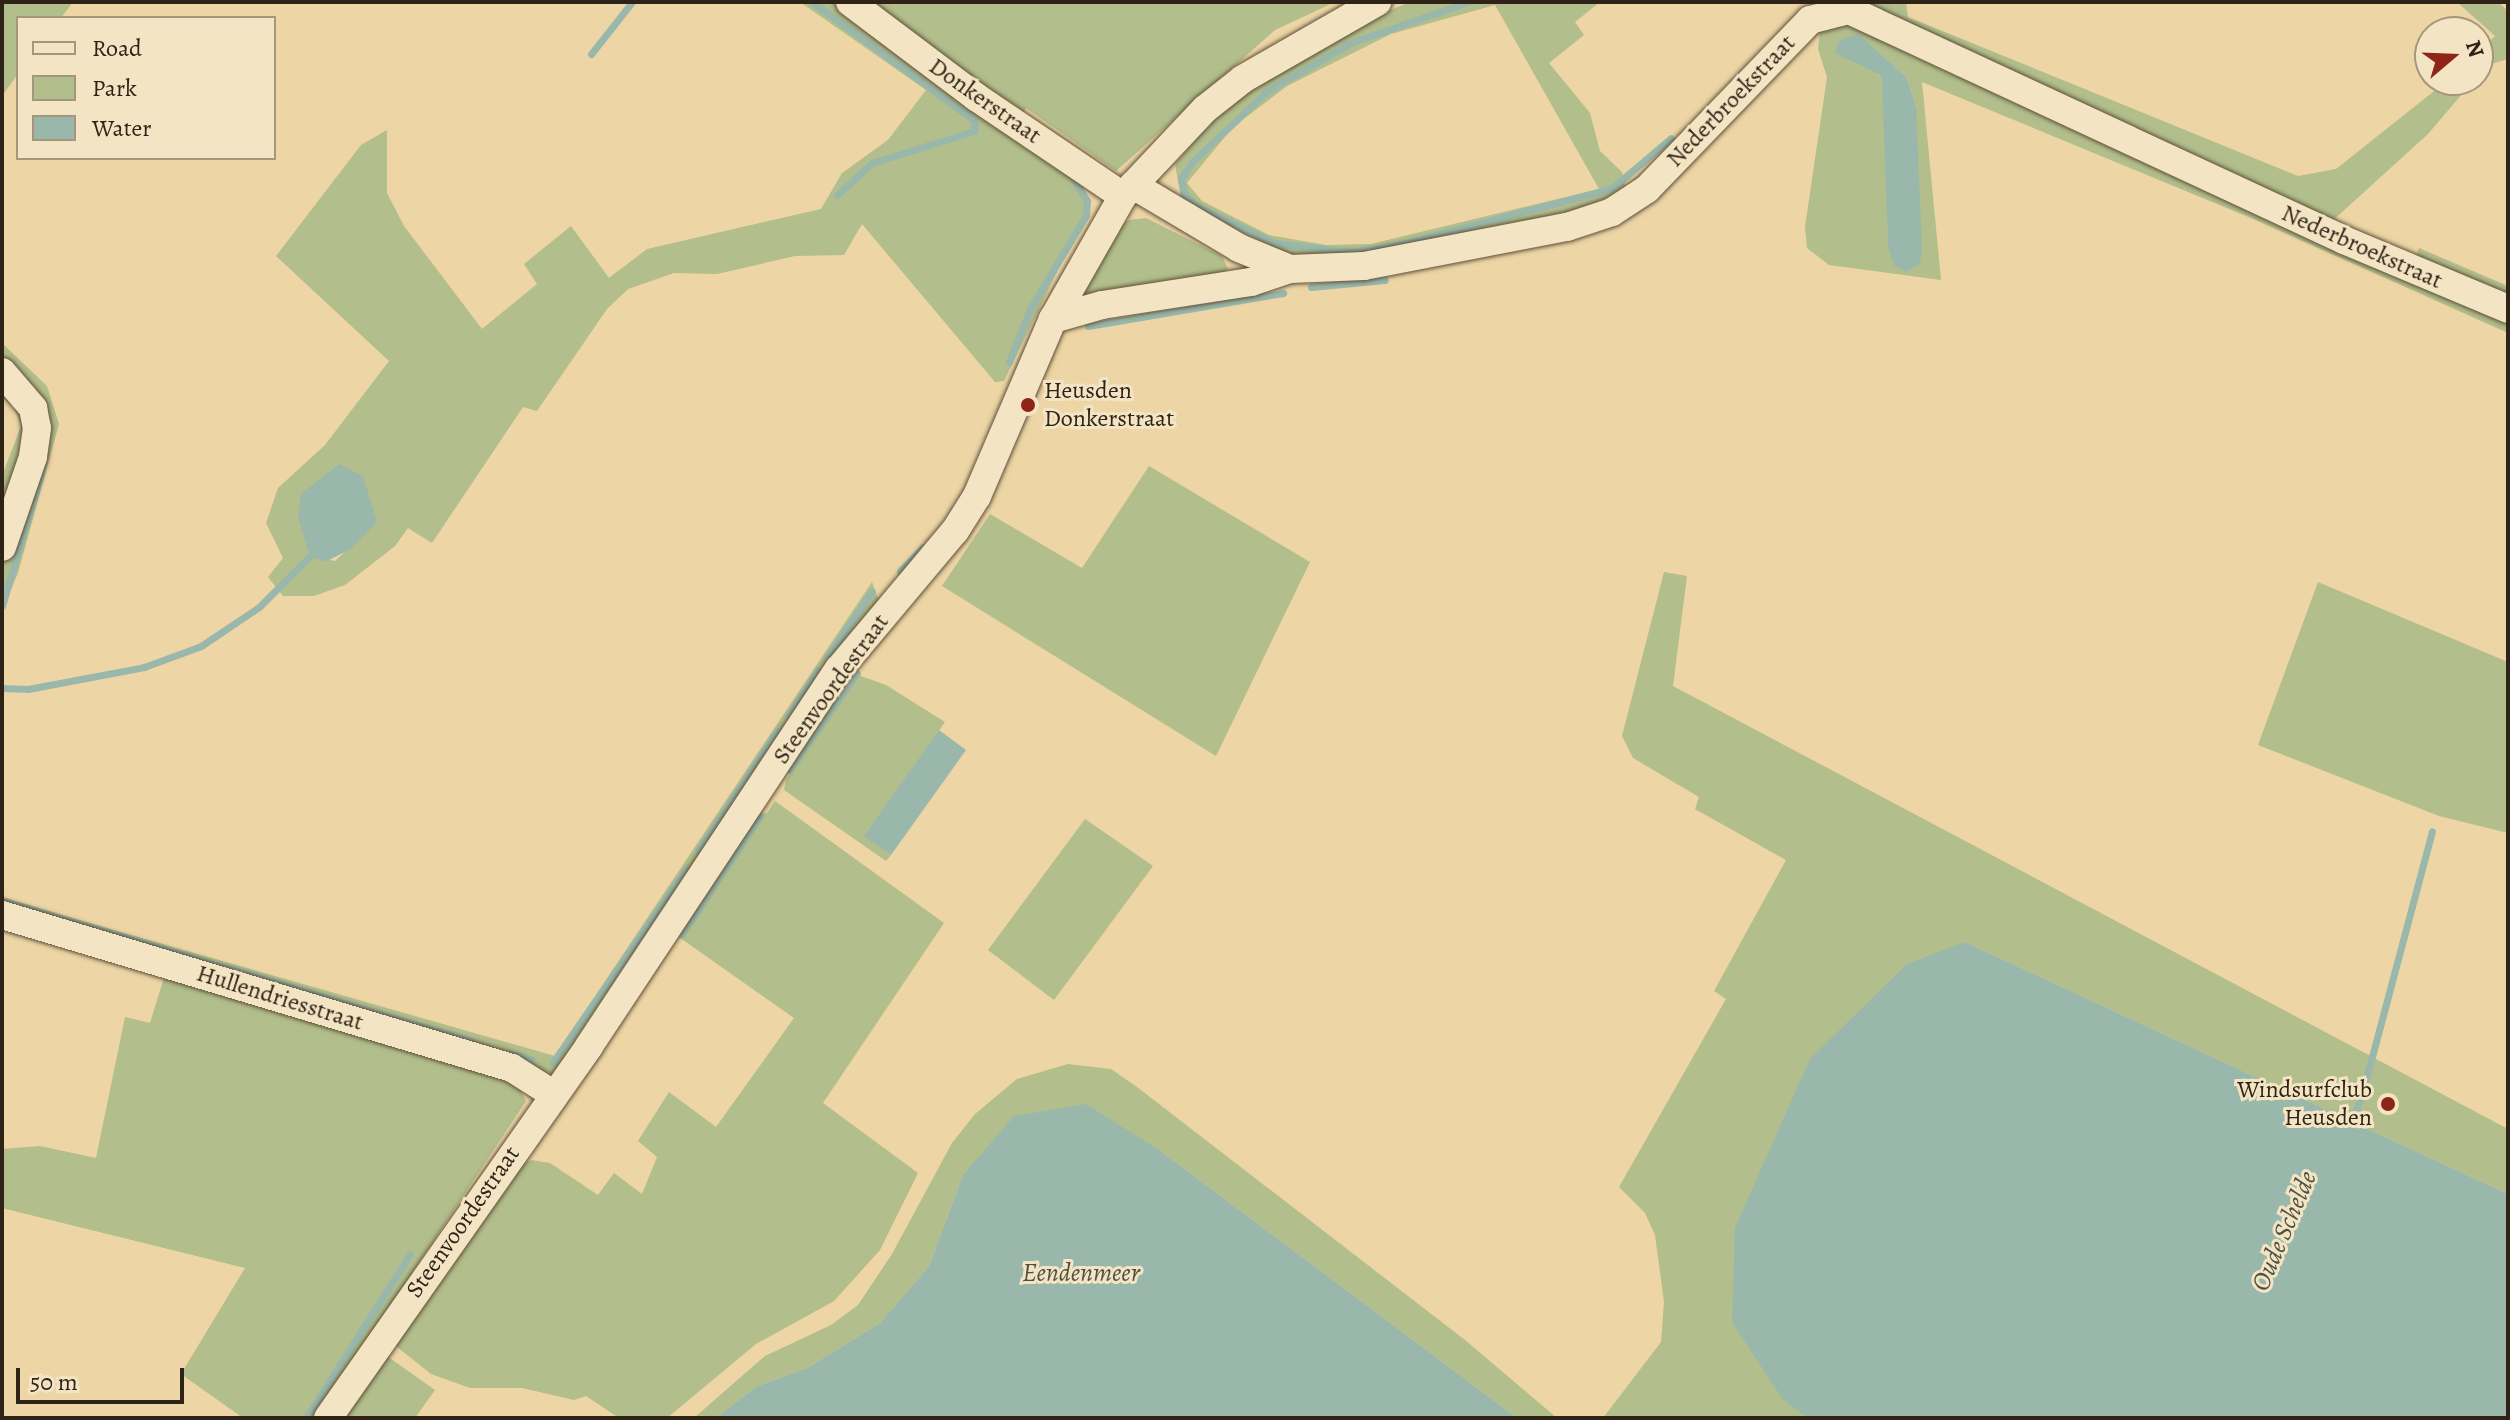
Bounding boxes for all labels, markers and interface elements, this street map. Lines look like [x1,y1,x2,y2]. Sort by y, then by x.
legend [16,16,276,160]
north arrow [2414,16,2494,96]
street label: Nederbroekstraat [1661,29,1801,173]
text: Road [92,32,142,64]
text: N [2458,36,2492,61]
street label: Donkerstraat [923,52,1047,150]
text: Park [92,72,137,104]
text: Water [92,112,152,144]
street label: Nederbroekstraat [2277,199,2447,295]
place label: Heusden Donkerstraat [1044,377,1174,433]
marker: Heusden Donkerstraat [1019,396,1037,414]
street label: Steenvoordestraat [767,608,895,770]
street label: Hullendriesstraat [193,959,367,1037]
place label: Windsurfclub Heusden [2237,1076,2372,1132]
marker: Windsurfclub Heusden [2379,1095,2397,1113]
street label: Steenvoordestraat [400,1141,526,1303]
water label: Oude Schelde [2245,1166,2323,1296]
water label: Eendenmeer [1022,1257,1140,1289]
scale bar [20,1352,188,1402]
text: 50 m [30,1366,78,1398]

